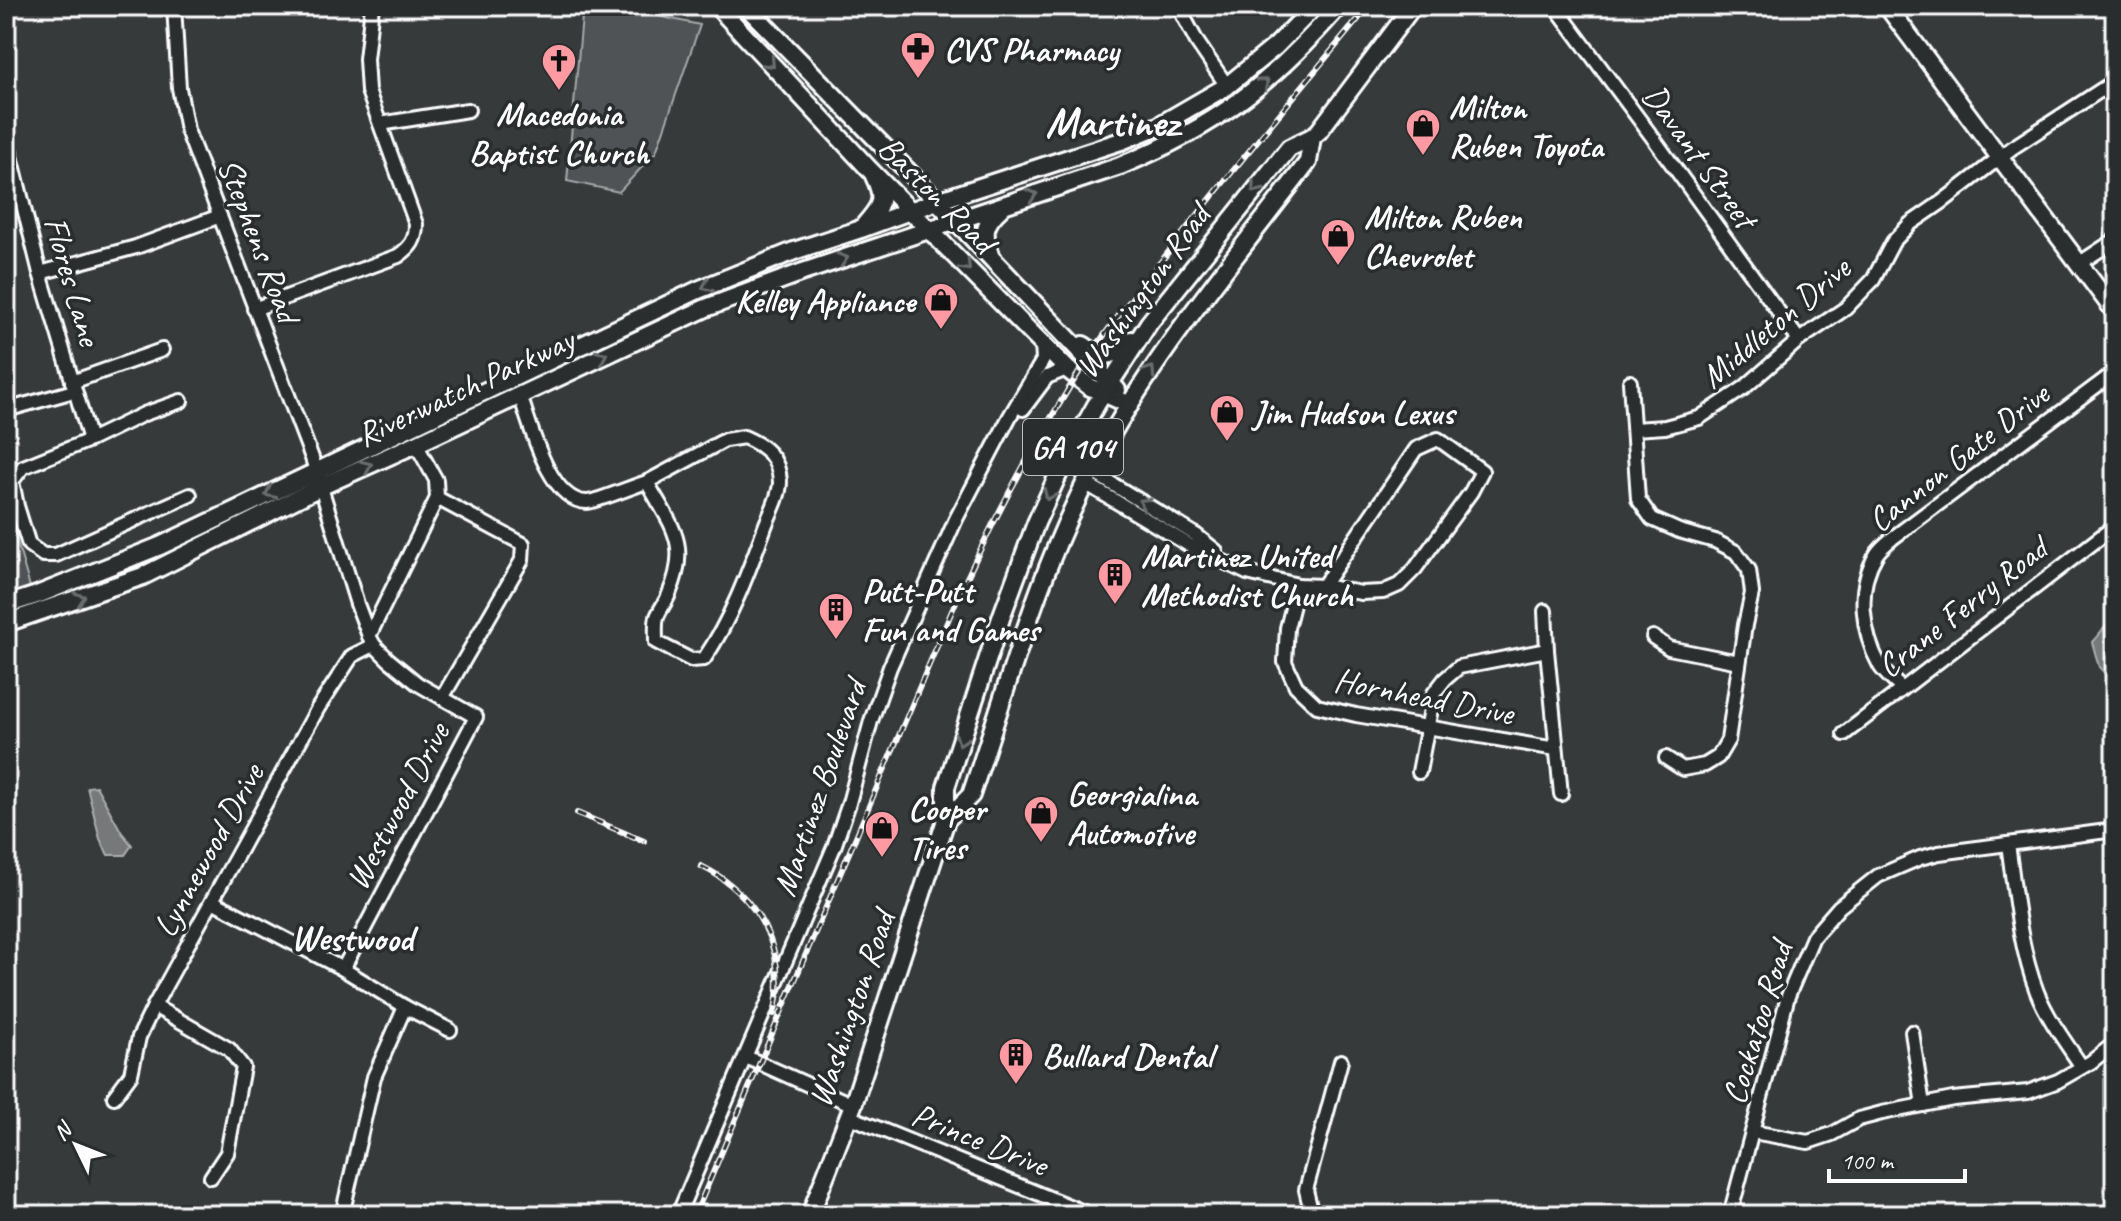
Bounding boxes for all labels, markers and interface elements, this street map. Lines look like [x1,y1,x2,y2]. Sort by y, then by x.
place label: CVS Pharmacy [944,28,1121,71]
pharmacy icon: CVS Pharmacy [899,30,937,80]
church icon: Macedonia Baptist Church [540,42,578,92]
one-way arrow [760,54,775,68]
street label: Davant Street [1633,76,1769,240]
one-way arrow [1255,78,1269,93]
place label: Milton Ruben Toyota [1449,85,1606,167]
place label: Macedonia Baptist Church [469,92,650,174]
district label: Martinez [1045,96,1183,149]
shop icon: Milton Ruben Toyota [1404,107,1442,157]
street label: Baston Road [869,126,1008,265]
street label: Stephens Road [208,152,312,332]
one-way arrow [1251,179,1266,193]
one-way arrow [1025,188,1038,204]
street label: Washington Road [1065,192,1222,386]
place label: Milton Ruben Chevrolet [1364,195,1523,277]
street label: Flores Lane [34,212,113,353]
shop icon: Milton Ruben Chevrolet [1319,217,1357,267]
street label: Middleton Drive [1691,246,1860,397]
one-way arrow [835,253,849,269]
one-way arrow [957,257,972,271]
one-way arrow [701,276,716,292]
place label: Kelley Appliance [735,279,918,322]
shop icon: Kelley Appliance [922,281,960,331]
street label: Riverwatch Parkway [350,317,583,456]
one-way arrow [594,350,608,366]
one-way arrow [1141,365,1156,380]
street label: Cannon Gate Drive [1859,372,2059,541]
place label: Jim Hudson Lexus [1251,391,1457,434]
shop icon: Jim Hudson Lexus [1208,393,1246,443]
road number: GA 104 [1023,419,1123,475]
one-way arrow [358,460,373,476]
one-way arrow [264,483,279,499]
one-way arrow [1042,487,1058,502]
one-way arrow [1138,497,1153,512]
street label: Crane Ferry Road [1868,524,2059,687]
place label: Martinez United Methodist Church [1141,534,1354,616]
building icon: Martinez United Methodist Church [1096,556,1134,606]
place label: Putt-Putt Fun and Games [862,569,1042,651]
one-way arrow [72,591,86,608]
building icon: Putt-Putt Fun and Games [817,591,855,641]
street label: Hornhead Drive [1331,658,1519,735]
street label: Martinez Boulevard [762,669,878,901]
street label: Westwood Drive [335,714,460,897]
one-way arrow [955,732,971,746]
street label: Lynnewood Drive [143,754,274,944]
place label: Georgialina Automotive [1067,772,1199,854]
place label: Cooper Tires [908,787,989,869]
shop icon: Georgialina Automotive [1022,794,1060,844]
shop icon: Cooper Tires [863,809,901,859]
street label: Washington Road [797,901,906,1112]
district label: Westwood [291,915,419,961]
street label: Cockatoo Road [1712,932,1803,1109]
place label: Bullard Dental [1042,1034,1219,1077]
building icon: Bullard Dental [997,1036,1035,1086]
street label: Prince Drive [906,1092,1057,1187]
north arrow [36,1105,116,1185]
text: N [47,1115,79,1147]
scale bar [1829,1133,1965,1183]
text: 100 m [1841,1146,1895,1176]

